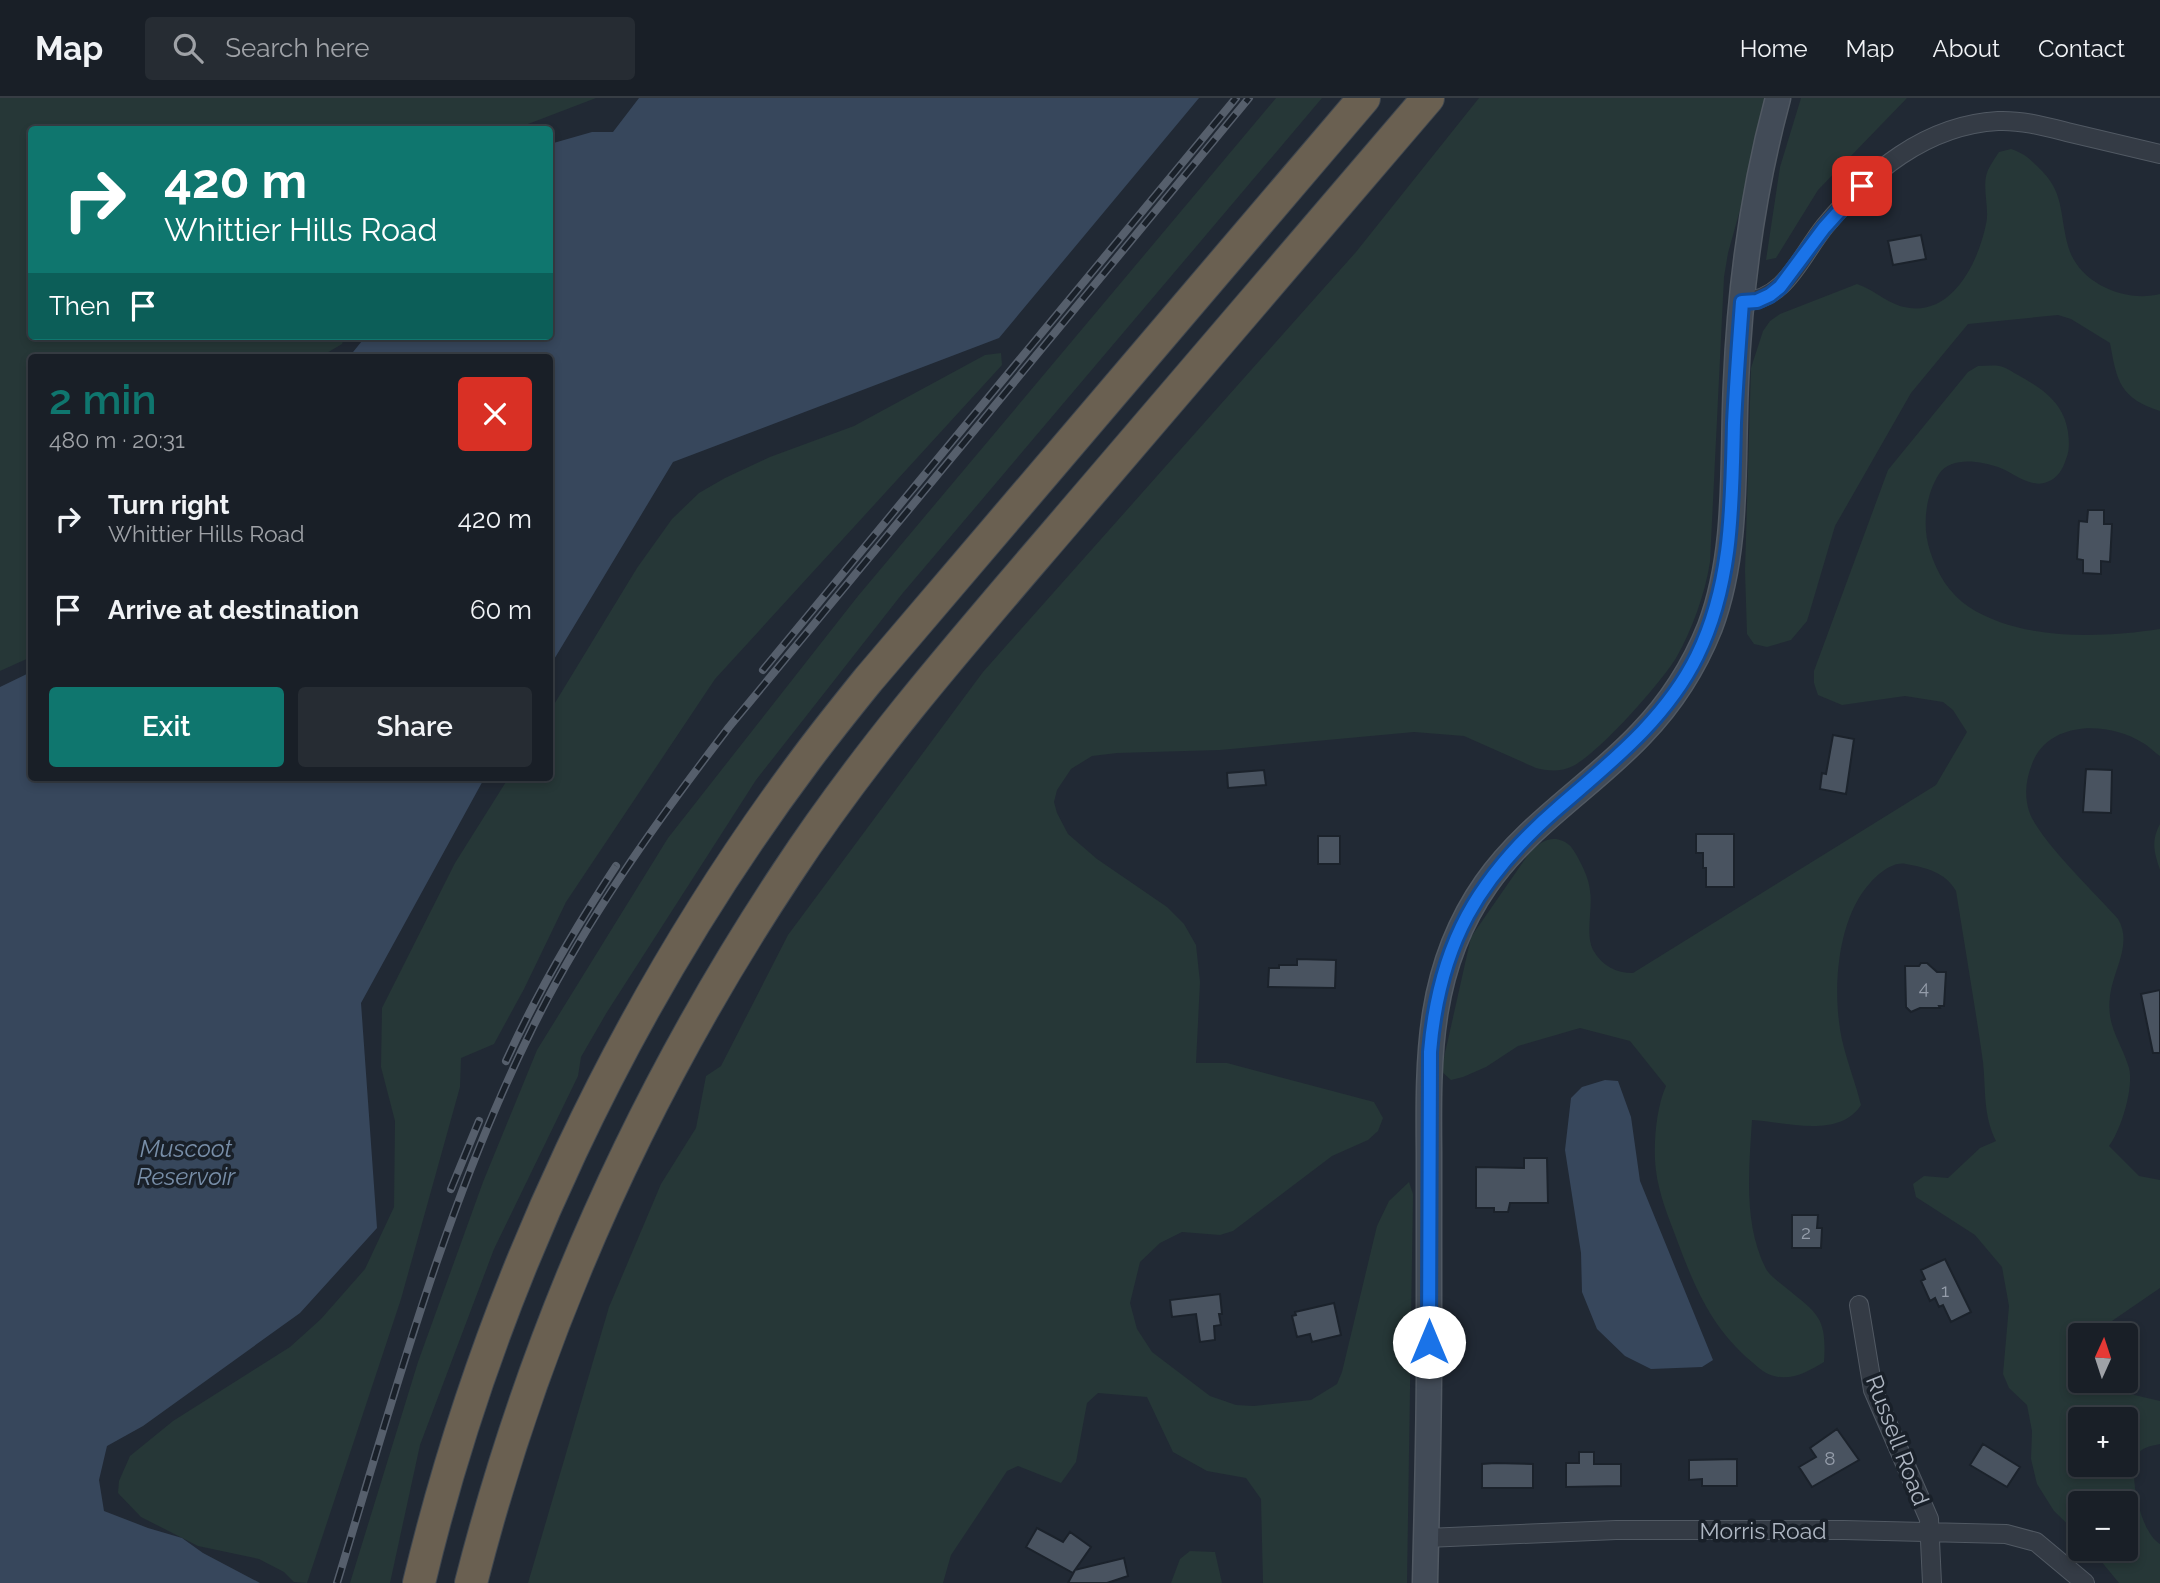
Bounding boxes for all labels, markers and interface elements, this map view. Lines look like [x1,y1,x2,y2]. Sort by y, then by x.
search box [145,17,635,80]
text: Map [35,29,103,68]
icon: search [169,29,207,67]
text: Search here [225,33,370,63]
text: Home [1740,34,1808,63]
text: Map [1846,34,1894,63]
text: About [1932,34,2000,63]
text: Contact [2038,34,2125,63]
text: 420 m [164,152,307,209]
icon: right [49,154,140,245]
pin [1832,156,1892,216]
icon: arrive [1843,167,1881,205]
text: Whittier Hills Road [164,211,437,248]
icon: arrive [124,287,162,325]
text: Then [49,291,110,321]
text: 2 min [49,375,157,424]
button: close [458,377,532,451]
text: 480 m · 20:31 [49,426,185,453]
text: Turn right [108,490,229,520]
icon: right [49,500,87,538]
text: 420 m [458,504,532,534]
text: Whittier Hills Road [108,520,304,547]
icon: arrive [49,591,87,629]
text: Arrive at destination [108,595,359,625]
text: 60 m [470,595,532,625]
button: Exit [49,687,284,767]
button: Share [298,687,532,767]
house number: 4 [1919,976,1929,998]
water label: Muscoot Reservoir [137,1134,236,1191]
house number: 2 [1801,1221,1811,1243]
house number: 1 [1941,1279,1949,1301]
position arrow [1392,1305,1466,1379]
north arrow [2068,1323,2138,1393]
map controls [2068,1323,2138,1561]
street label: Russell Road [1861,1371,1935,1509]
button: + [2068,1407,2138,1477]
house number: 8 [1824,1447,1836,1469]
button: − [2068,1491,2138,1561]
street label: Morris Road [1700,1517,1826,1544]

